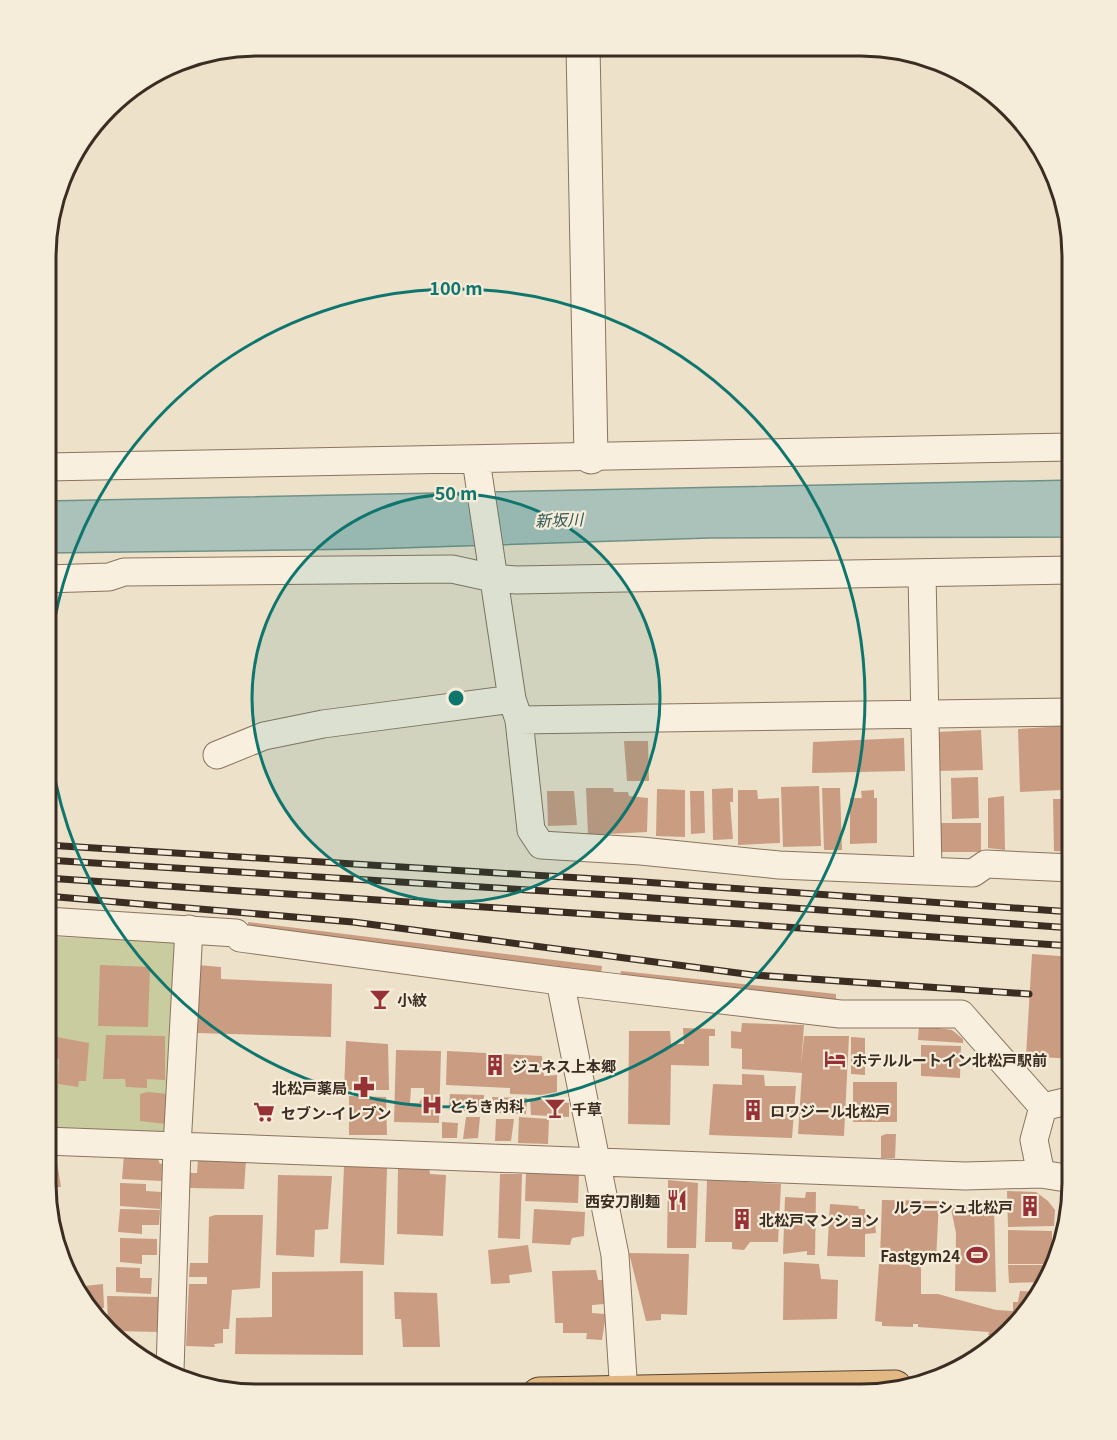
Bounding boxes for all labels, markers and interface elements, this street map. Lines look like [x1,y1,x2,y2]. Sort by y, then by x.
text: 100 m [429,274,483,300]
text: 50 m [435,479,477,505]
water label: 新坂川 [535,506,585,532]
centre of rings [446,688,466,708]
bar icon: 小紋 [368,987,392,1011]
place label: 小紋 [397,989,427,1010]
hotel icon: ホテルルートイン北松戸駅前 [823,1047,847,1071]
place label: ホテルルートイン北松戸駅前 [852,1049,1047,1070]
building icon: ジュネス上本郷 [483,1053,507,1077]
place label: ジュネス上本郷 [512,1055,616,1076]
pharmacy icon: 北松戸薬局 [352,1075,376,1099]
place label: 北松戸薬局 [272,1077,347,1098]
hospital icon: とちき内科 [420,1093,444,1117]
place label: とちき内科 [449,1095,524,1116]
bar icon: 千草 [543,1096,567,1120]
place label: 千草 [572,1098,602,1119]
building icon: ロワジール北松戸 [741,1098,765,1122]
supermarket icon: セブン-イレブン [252,1100,276,1124]
place label: ロワジール北松戸 [770,1100,890,1121]
place label: セブン-イレブン [281,1102,392,1123]
restaurant icon: 西安刀削麺 [665,1188,689,1212]
place label: 西安刀削麺 [585,1190,660,1211]
building icon: ルラーシュ北松戸 [1018,1194,1042,1218]
place label: ルラーシュ北松戸 [893,1196,1013,1217]
building icon: 北松戸マンション [730,1207,754,1231]
place label: 北松戸マンション [759,1209,879,1230]
sports icon: Fastgym24 [965,1243,989,1267]
place label: Fastgym24 [880,1245,960,1266]

